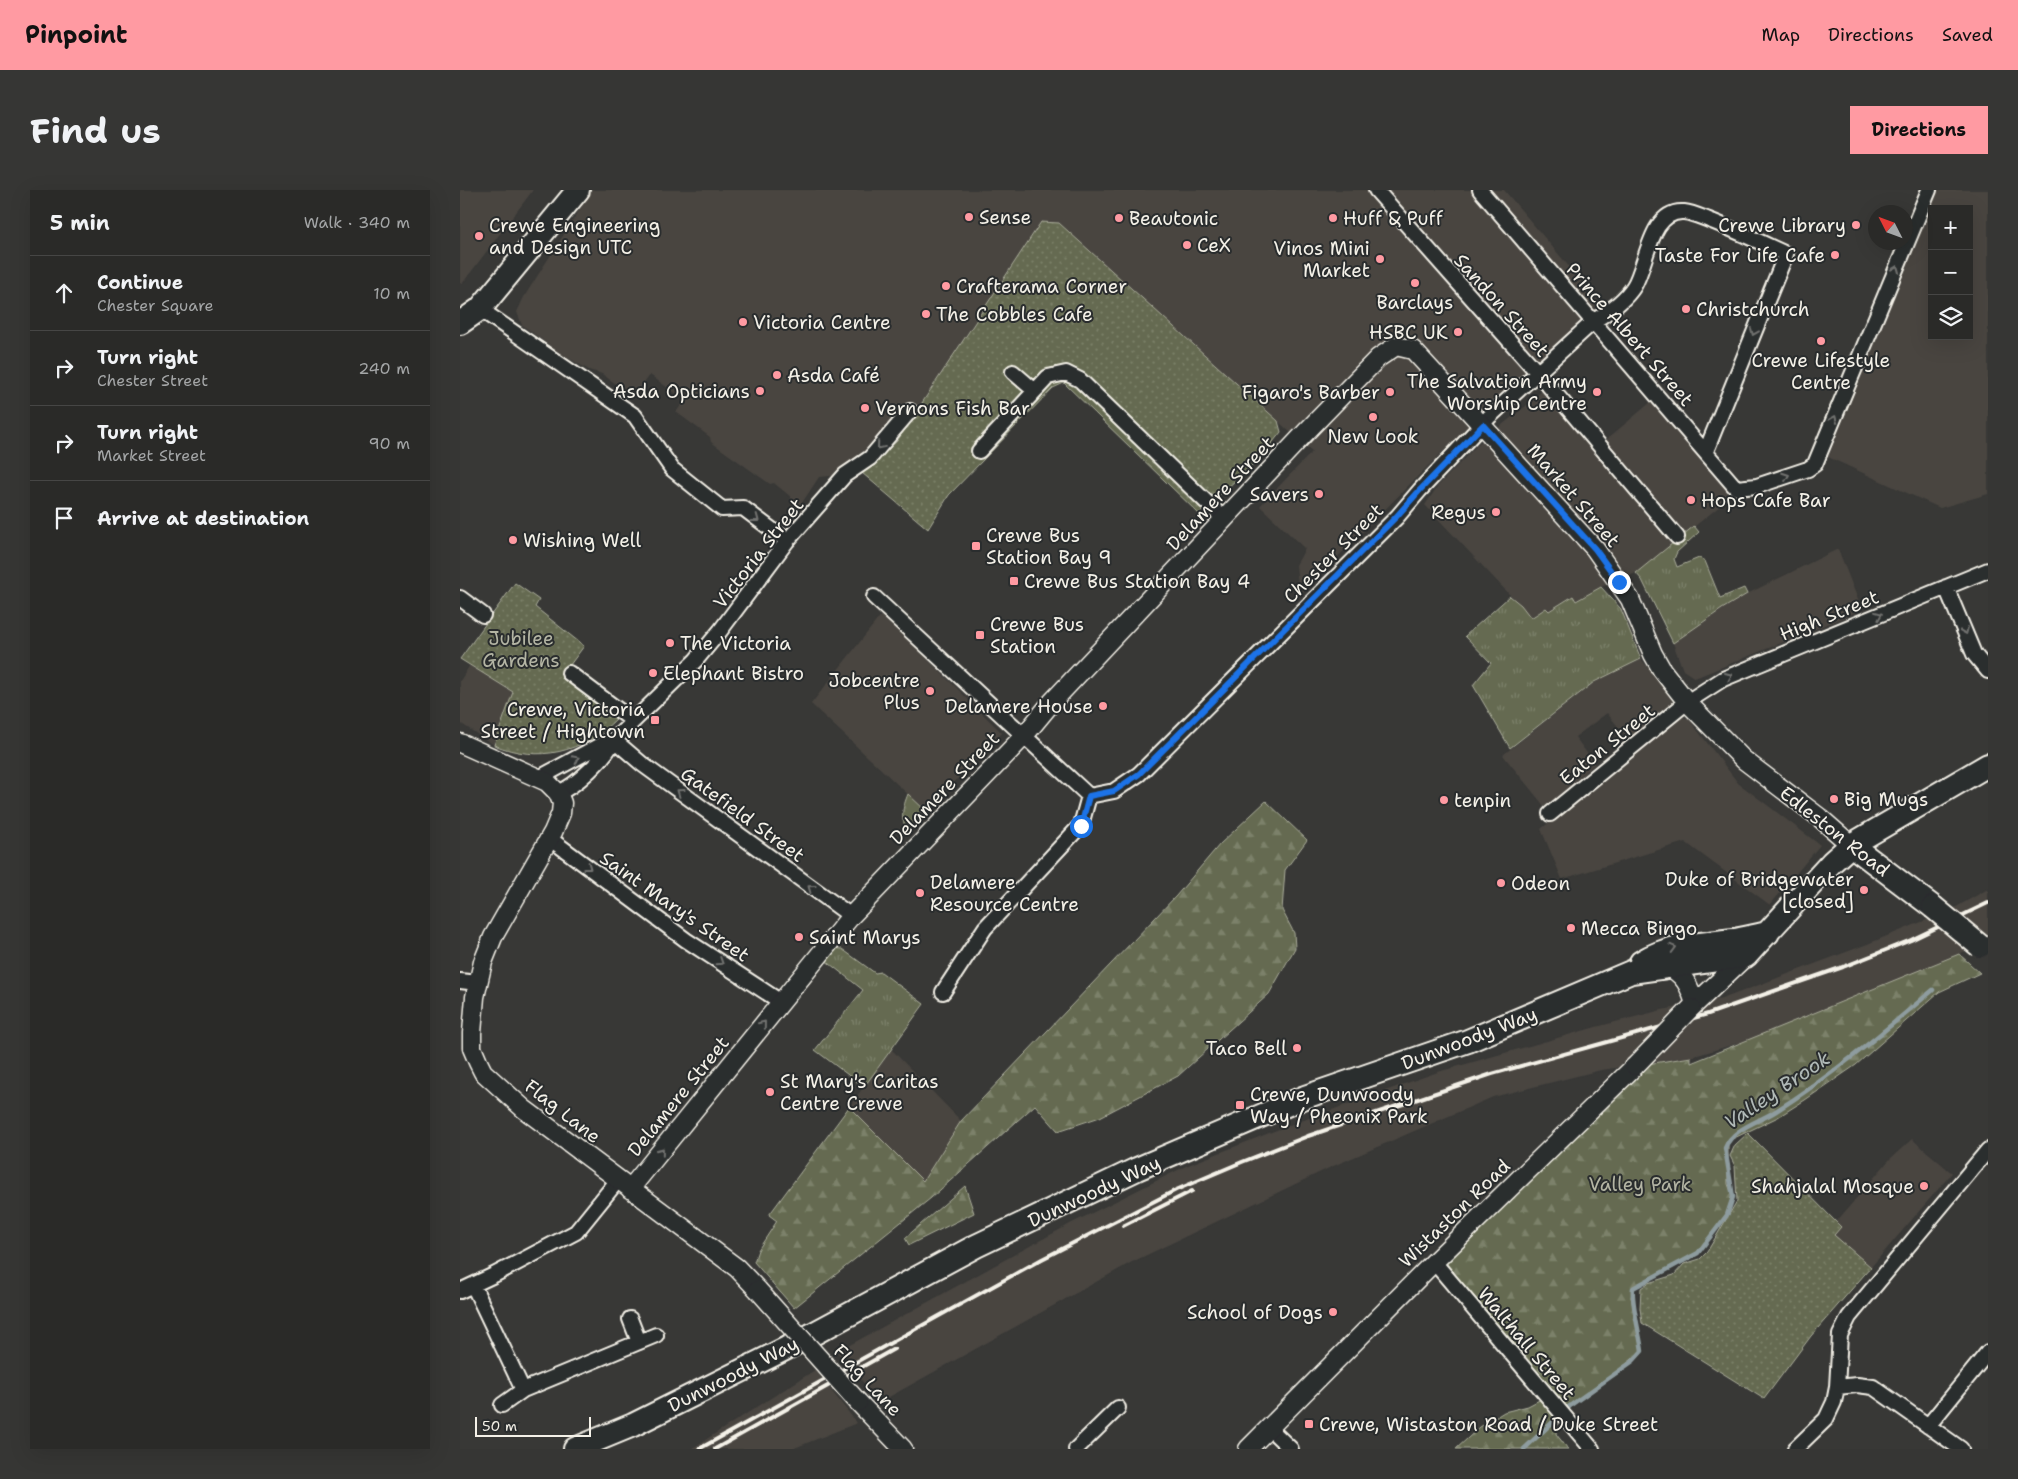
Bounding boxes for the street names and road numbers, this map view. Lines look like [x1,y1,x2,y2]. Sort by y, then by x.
street label: Sandon Street [1449,248,1555,362]
street label: Prince Albert Street [1560,257,1699,411]
street label: Delamere Street [1161,431,1280,556]
street label: Market Street [1522,438,1626,552]
street label: Victoria Street [707,493,809,614]
street label: Chester Street [1278,498,1389,609]
street label: High Street [1776,584,1882,647]
street label: Eaton Street [1554,698,1660,791]
street label: Delamere Street [884,726,1005,850]
street label: Gatefield Street [676,761,810,868]
street label: Edleston Road [1775,781,1895,882]
street label: Saint Mary's Street [595,845,754,967]
street label: Dunwoody Way [1398,1001,1541,1076]
street label: Delamere Street [622,1031,735,1162]
street label: Flag Lane [520,1074,606,1149]
street label: Dunwoody Way [1024,1150,1164,1233]
street label: Wistaston Road [1393,1154,1516,1273]
street label: Walthall Street [1472,1282,1581,1405]
street label: Dunwoody Way [664,1331,803,1418]
street label: Flag Lane [828,1339,907,1422]

